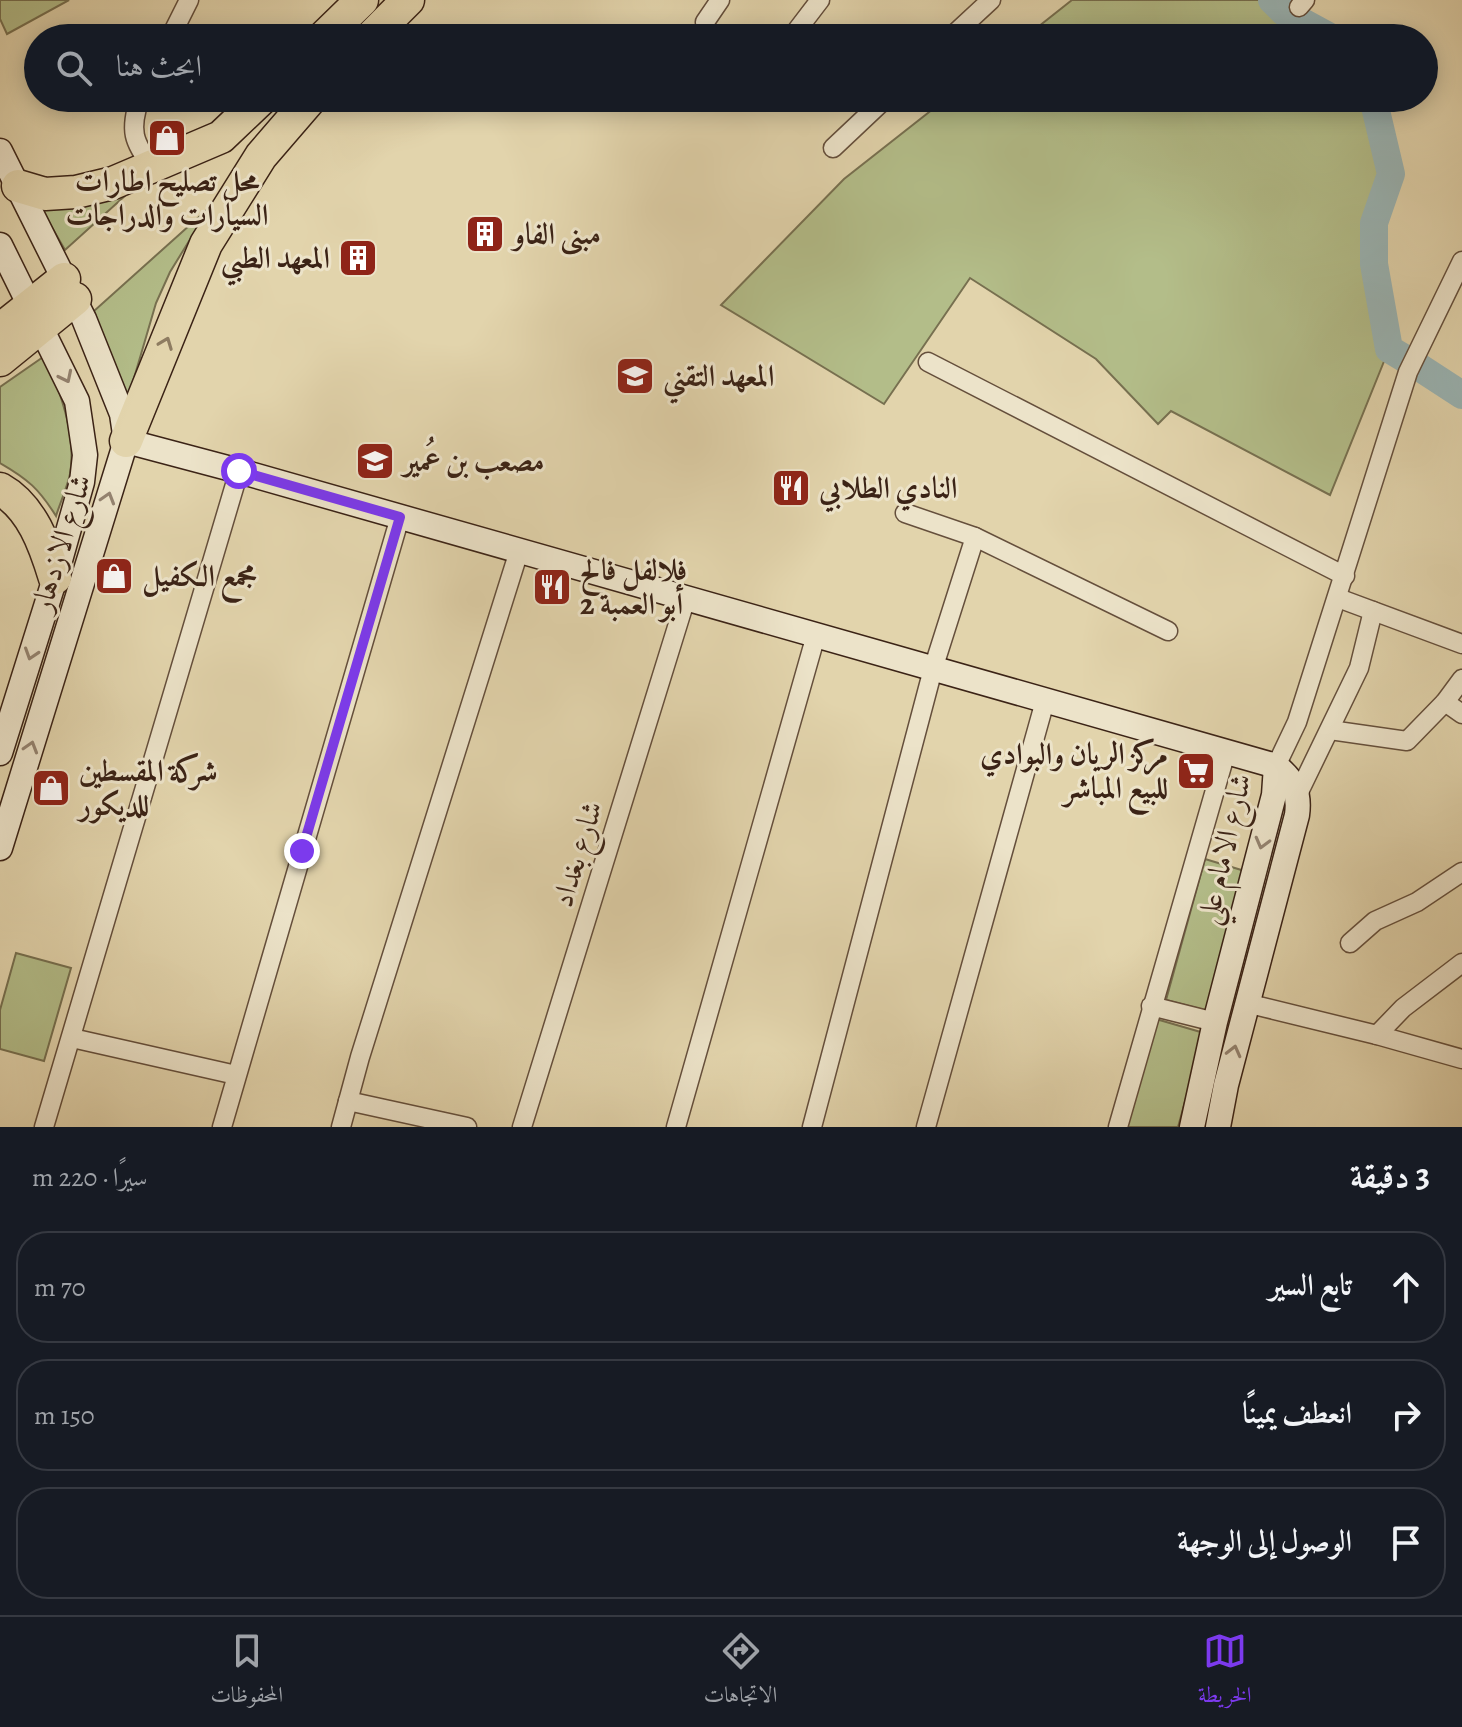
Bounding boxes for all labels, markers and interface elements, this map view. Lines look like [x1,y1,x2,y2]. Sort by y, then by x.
search box [24,24,1438,112]
icon: search [52,46,96,90]
text: ابحث هنا [116,46,202,86]
shop icon: محل تصليح اطارات السيارات والدراجات [146,117,188,159]
place label: محل تصليح اطارات السيارات والدراجات [65,161,269,235]
building icon: مبنى الفاو [464,213,506,255]
place label: مبنى الفاو [510,214,601,256]
building icon: المعهد الطبي [337,237,379,279]
place label: المعهد الطبي [221,238,330,286]
one-way arrow [156,337,173,351]
school or university icon: المعهد التقني [614,355,656,397]
place label: المعهد التقني [663,356,774,404]
one-way arrow [56,368,72,383]
place label: مصعب بن عُمير [400,436,544,481]
school or university icon: مصعب بن عُمير [354,440,396,482]
route start [221,453,257,489]
restaurant icon: النادي الطلابي [770,467,812,509]
place label: النادي الطلابي [818,468,958,513]
street label: شارع الازدهار [20,469,106,621]
one-way arrow [99,492,115,506]
place label: فلالفل فالح أبو العمبة 2 [580,550,687,624]
shop icon: مجمع الكفيل [93,555,135,597]
place label: مجمع الكفيل [142,556,257,603]
restaurant icon: فلالفل فالح أبو العمبة 2 [531,566,573,608]
one-way arrow [24,646,40,660]
place label: مركز الريان والبوادي للبيع المباشر [980,734,1168,815]
one-way arrow [22,740,38,754]
supermarket icon: مركز الريان والبوادي للبيع المباشر [1175,750,1217,792]
place label: شركة المقسطين للديكور [76,751,218,825]
shop icon: شركة المقسطين للديكور [30,767,72,809]
street label: شارع الامام علي [1187,770,1270,930]
street label: شارع بغداد [542,796,617,913]
route end [284,833,320,869]
one-way arrow [1254,835,1271,849]
one-way arrow [1225,1044,1242,1058]
text: 3 دقيقة [1350,1152,1430,1199]
text: سيرًا · 220 m [32,1160,148,1195]
text: تابع السير [1268,1265,1352,1305]
icon: ahead [1384,1265,1428,1309]
text: 70 m [34,1270,86,1305]
text: انعطف يمينًا [1242,1393,1352,1433]
icon: right [1384,1393,1428,1437]
text: 150 m [34,1398,95,1433]
text: الوصول إلى الوجهة [1177,1521,1352,1561]
icon: arrive [1384,1521,1428,1565]
tab: المحفوظات [210,1629,283,1716]
tab: الاتجاهات [704,1629,777,1716]
tab: الخريطة [1198,1629,1252,1716]

